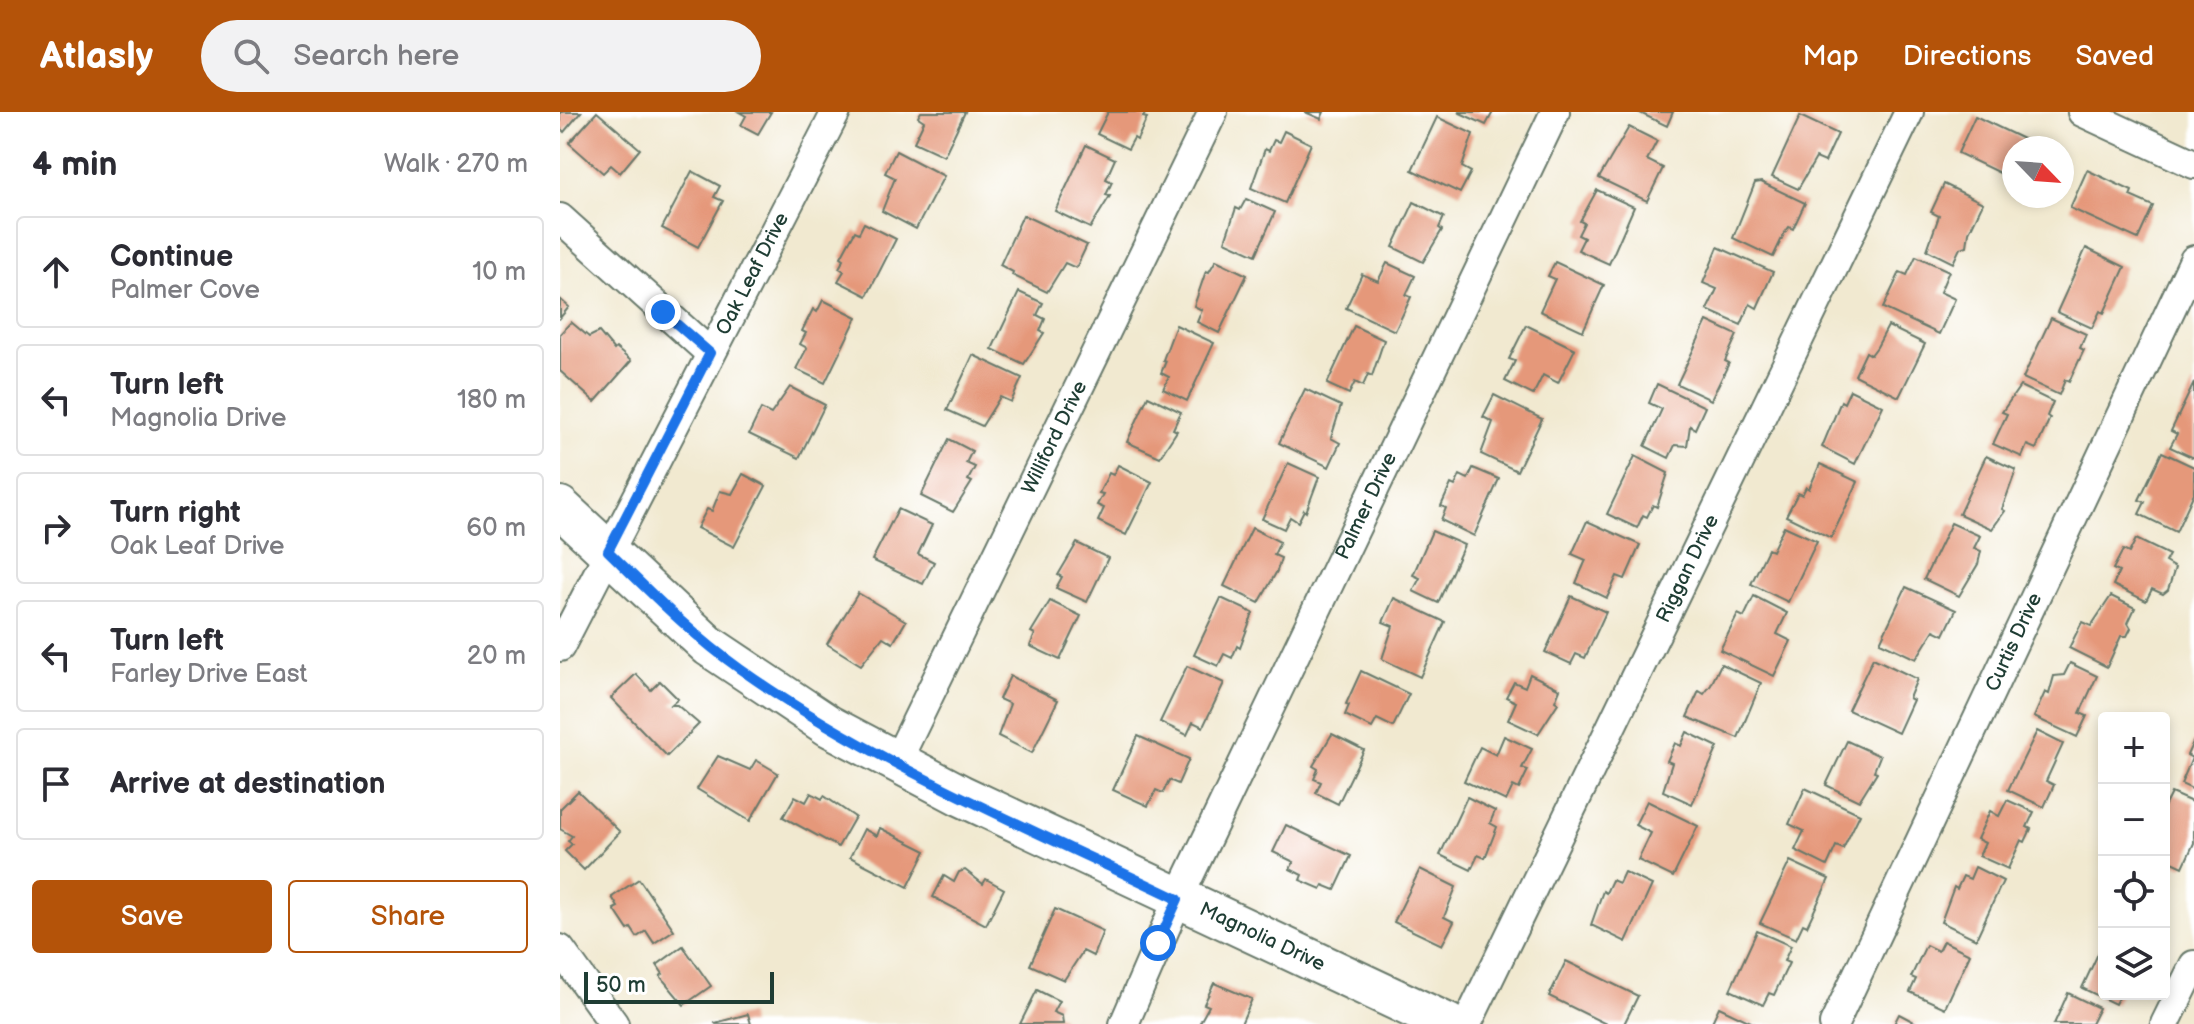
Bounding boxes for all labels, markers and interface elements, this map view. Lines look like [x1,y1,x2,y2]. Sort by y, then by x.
search box [201,20,761,92]
text: Atlasly [40,34,153,79]
icon: search [229,34,273,78]
text: Search here [293,38,459,74]
text: Map [1802,40,1859,73]
text: Directions [1903,40,2031,73]
text: Saved [2075,40,2154,73]
north arrow [2002,136,2074,208]
text: 4 min [32,144,118,185]
text: Walk · 270 m [384,149,528,180]
street label: Oak Leaf Drive [711,208,794,339]
text: Continue [110,239,233,275]
icon: ahead [34,250,78,294]
text: 10 m [472,257,526,288]
text: Palmer Cove [110,275,260,306]
route end [645,294,681,330]
text: Turn left [110,367,224,403]
street label: Williford Drive [1017,377,1092,498]
icon: left [34,378,78,422]
text: 180 m [457,385,526,416]
text: Magnolia Drive [110,403,286,434]
street label: Palmer Drive [1330,448,1402,563]
text: Turn right [110,495,241,531]
icon: right [34,506,78,550]
street label: Riggan Drive [1651,511,1724,627]
text: 60 m [466,513,526,544]
text: Oak Leaf Drive [110,531,284,562]
street label: Curtis Drive [1980,589,2047,695]
text: Turn left [110,623,224,659]
icon: left [34,634,78,678]
text: 20 m [467,641,526,672]
text: Farley Drive East [110,659,308,690]
map controls [2098,712,2170,1000]
button: + [2098,712,2170,784]
icon: arrive [34,762,78,806]
text: Arrive at destination [110,766,386,802]
button: − [2098,784,2170,856]
button: locate [2098,856,2170,928]
button: Save [32,880,272,953]
button: Share [288,880,528,953]
street label: Magnolia Drive [1196,897,1329,977]
route start [1140,925,1176,961]
button: layers [2098,928,2170,1000]
scale bar [584,968,774,1004]
text: 50 m [596,972,646,999]

